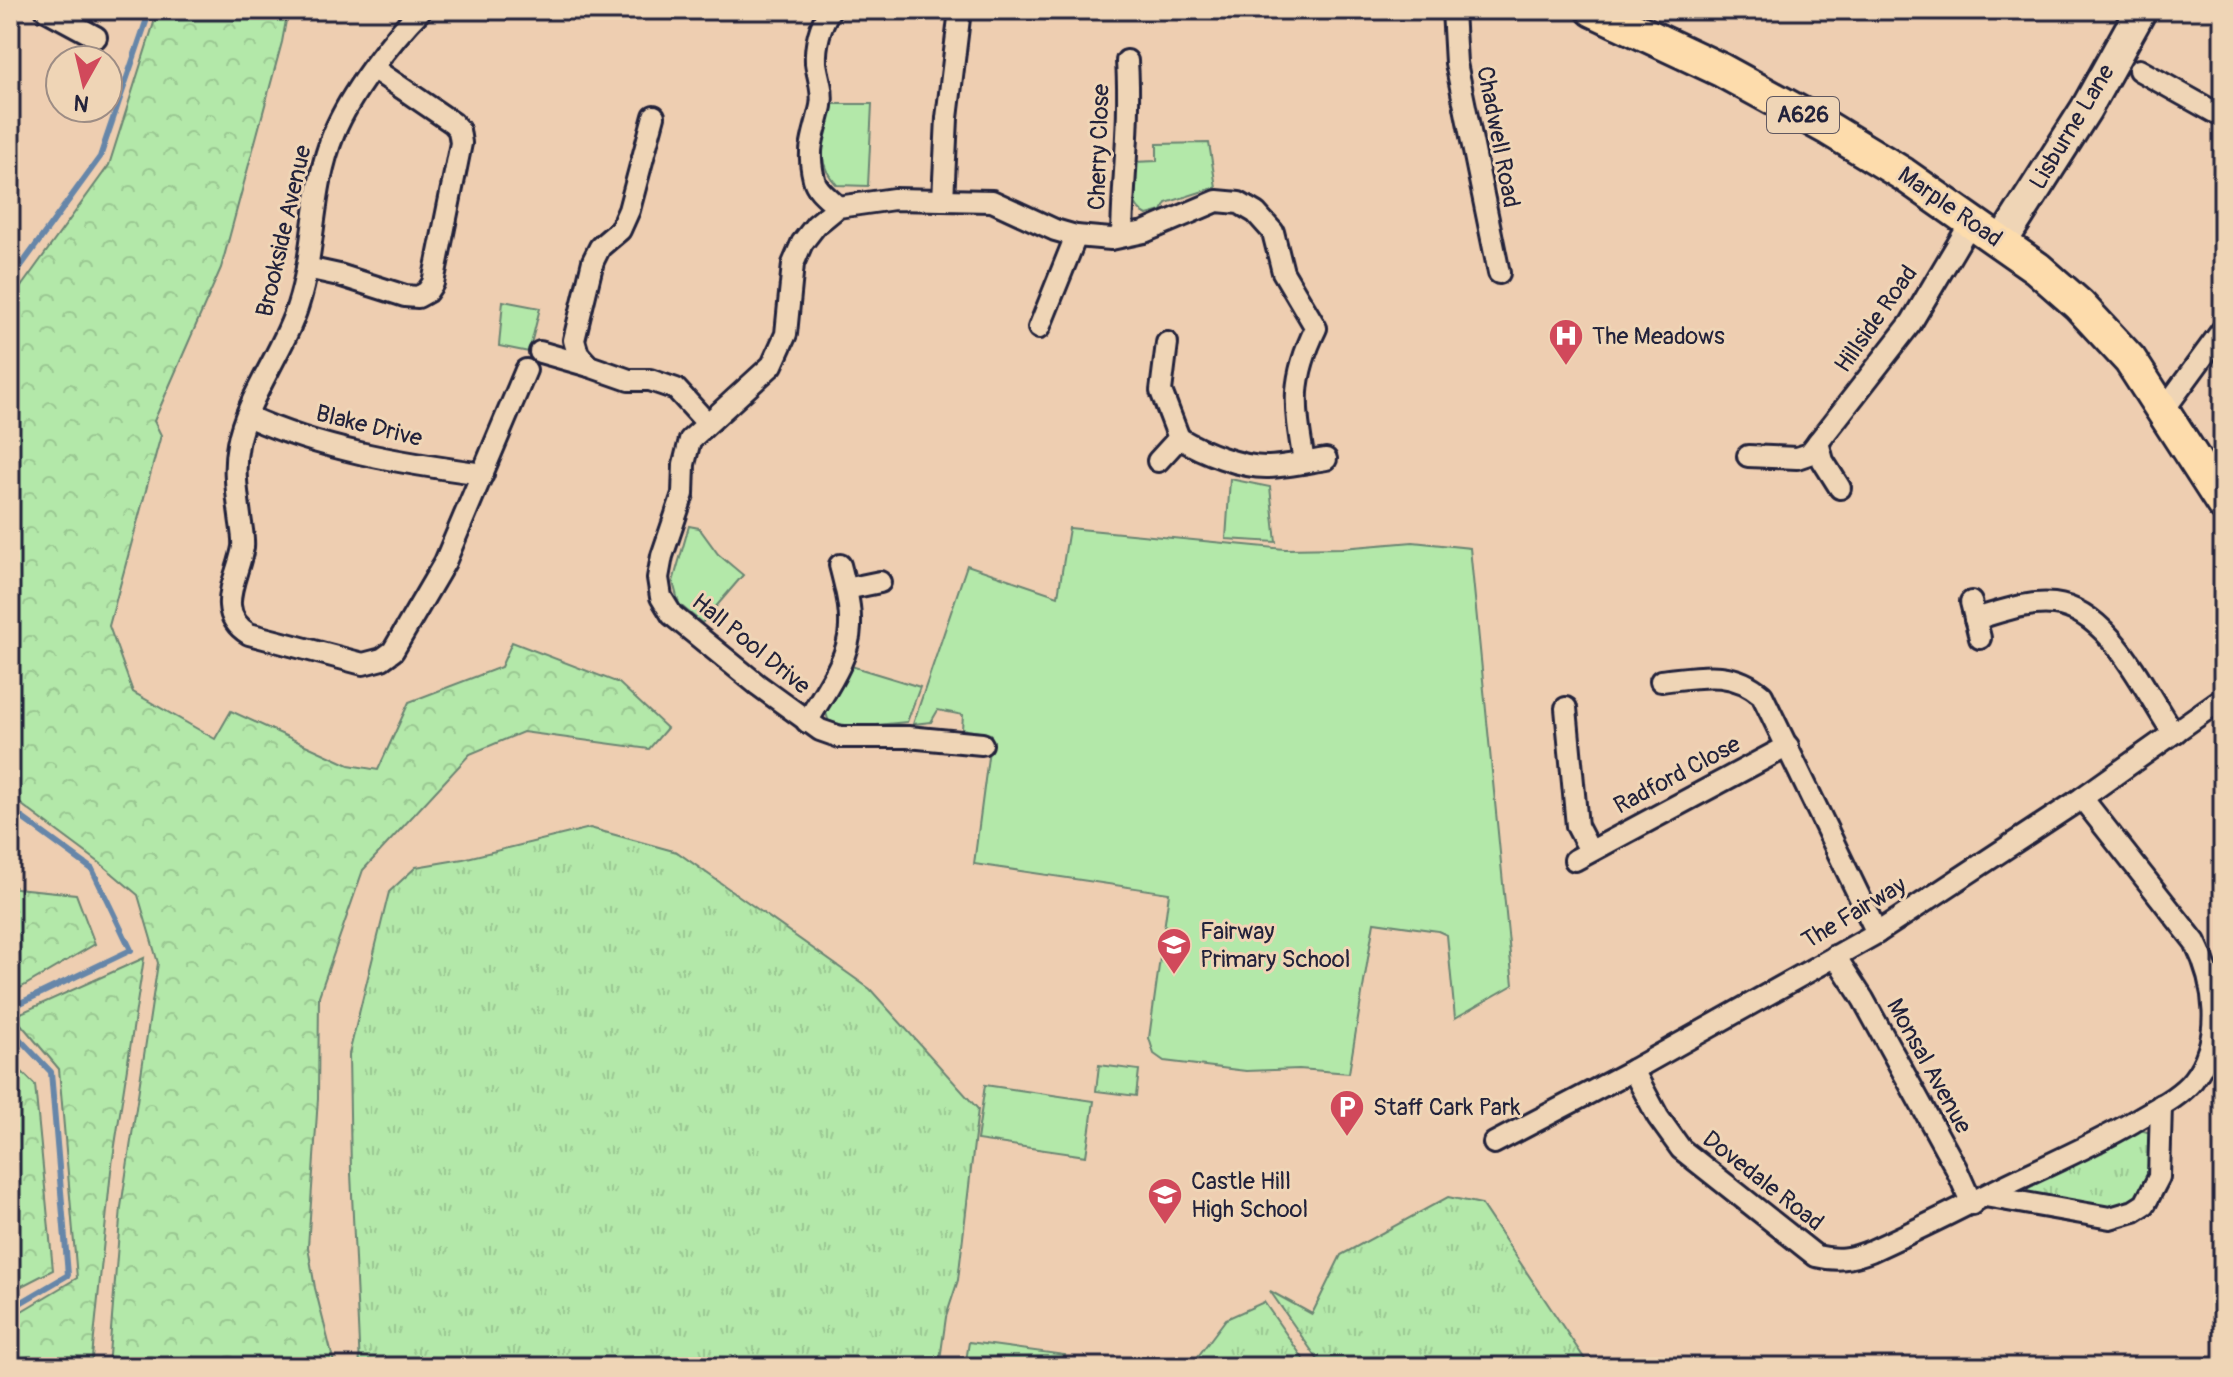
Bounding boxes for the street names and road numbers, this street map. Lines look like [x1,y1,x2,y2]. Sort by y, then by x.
street label: Lisburne Lane [2023,59,2121,195]
street label: Chadwell Road [1470,64,1526,210]
street label: Cherry Close [1082,83,1116,211]
road number: A626 [1767,97,1839,133]
street label: Brookside Avenue [250,142,318,320]
street label: Marple Road [1892,160,2008,254]
street label: Hillside Road [1828,260,1924,378]
street label: Blake Drive [313,399,425,453]
street label: Hall Pool Drive [686,587,816,701]
street label: Radford Close [1609,729,1745,820]
street label: The Fairway [1797,871,1911,955]
street label: Monsal Avenue [1880,994,1978,1139]
street label: Dovedale Road [1697,1125,1829,1237]

